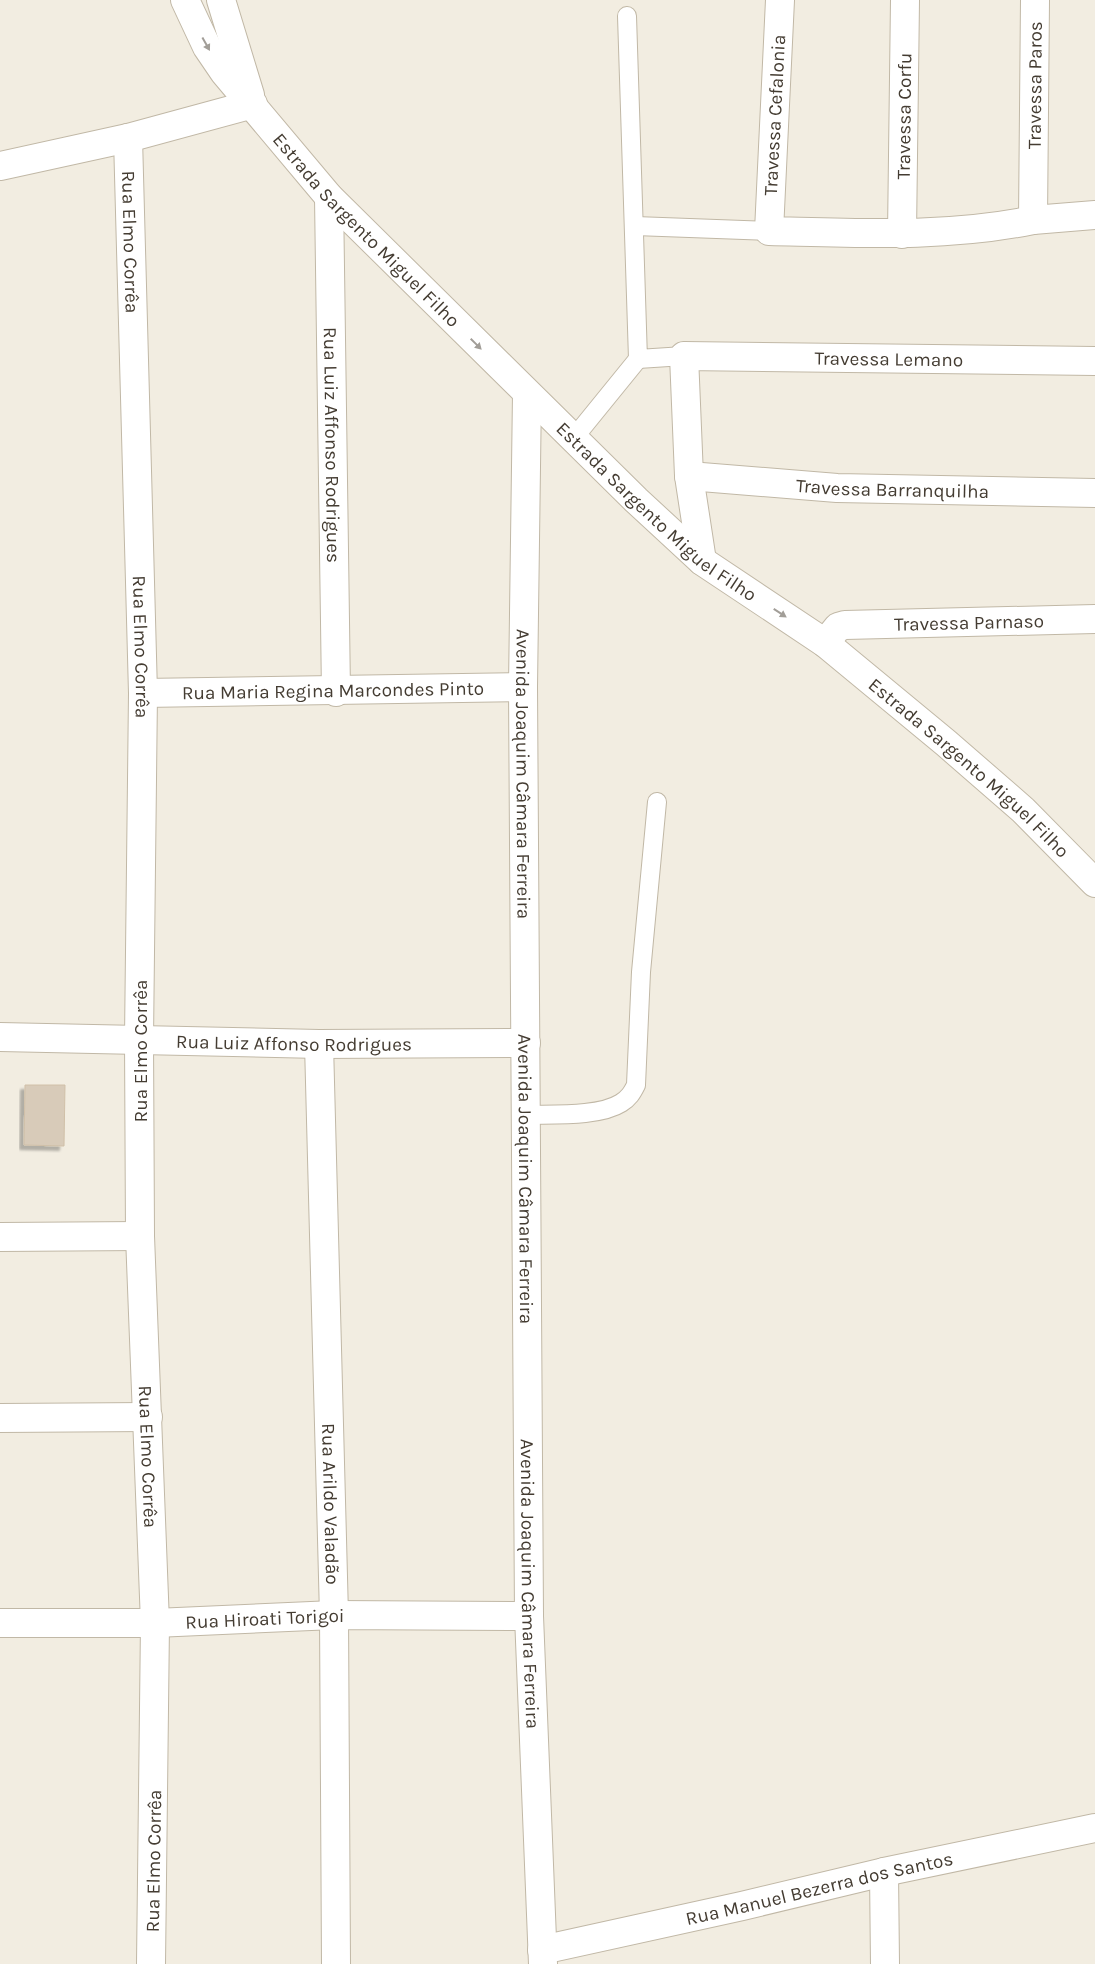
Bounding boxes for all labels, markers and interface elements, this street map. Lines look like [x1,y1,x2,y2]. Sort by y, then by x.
street label: Travessa Paros [1024,21,1047,149]
street label: Travessa Cefalonia [760,34,790,196]
one-way arrow [202,36,210,51]
street label: Travessa Corfu [893,53,916,180]
street label: Estrada Sargento Miguel Filho [268,129,464,332]
street label: Rua Elmo Corrêa [117,170,143,314]
street label: Rua Luiz Affonso Rodrigues [319,327,344,563]
one-way arrow [470,338,482,350]
street label: Travessa Lemano [814,348,963,371]
street label: Estrada Sargento Miguel Filho [551,418,761,606]
street label: Travessa Barranquilha [795,475,989,503]
street label: Rua Elmo Corrêa [128,575,153,718]
one-way arrow [774,609,787,618]
street label: Travessa Parnaso [894,610,1044,636]
street label: Avenida Joaquim Câmara Ferreira [511,629,534,919]
street label: Estrada Sargento Miguel Filho [864,674,1073,862]
street label: Rua Maria Regina Marcondes Pinto [182,678,484,704]
street label: Rua Elmo Corrêa [130,980,152,1122]
street label: Rua Luiz Affonso Rodrigues [176,1031,412,1056]
street label: Avenida Joaquim Câmara Ferreira [513,1034,537,1324]
street label: Rua Elmo Corrêa [134,1385,161,1528]
street label: Rua Arildo Valadão [317,1423,343,1585]
street label: Avenida Joaquim Câmara Ferreira [516,1439,544,1730]
street label: Rua Hiroati Torigoi [185,1605,345,1634]
street label: Rua Elmo Corrêa [142,1789,166,1933]
street label: Rua Manuel Bezerra dos Santos [684,1848,955,1930]

